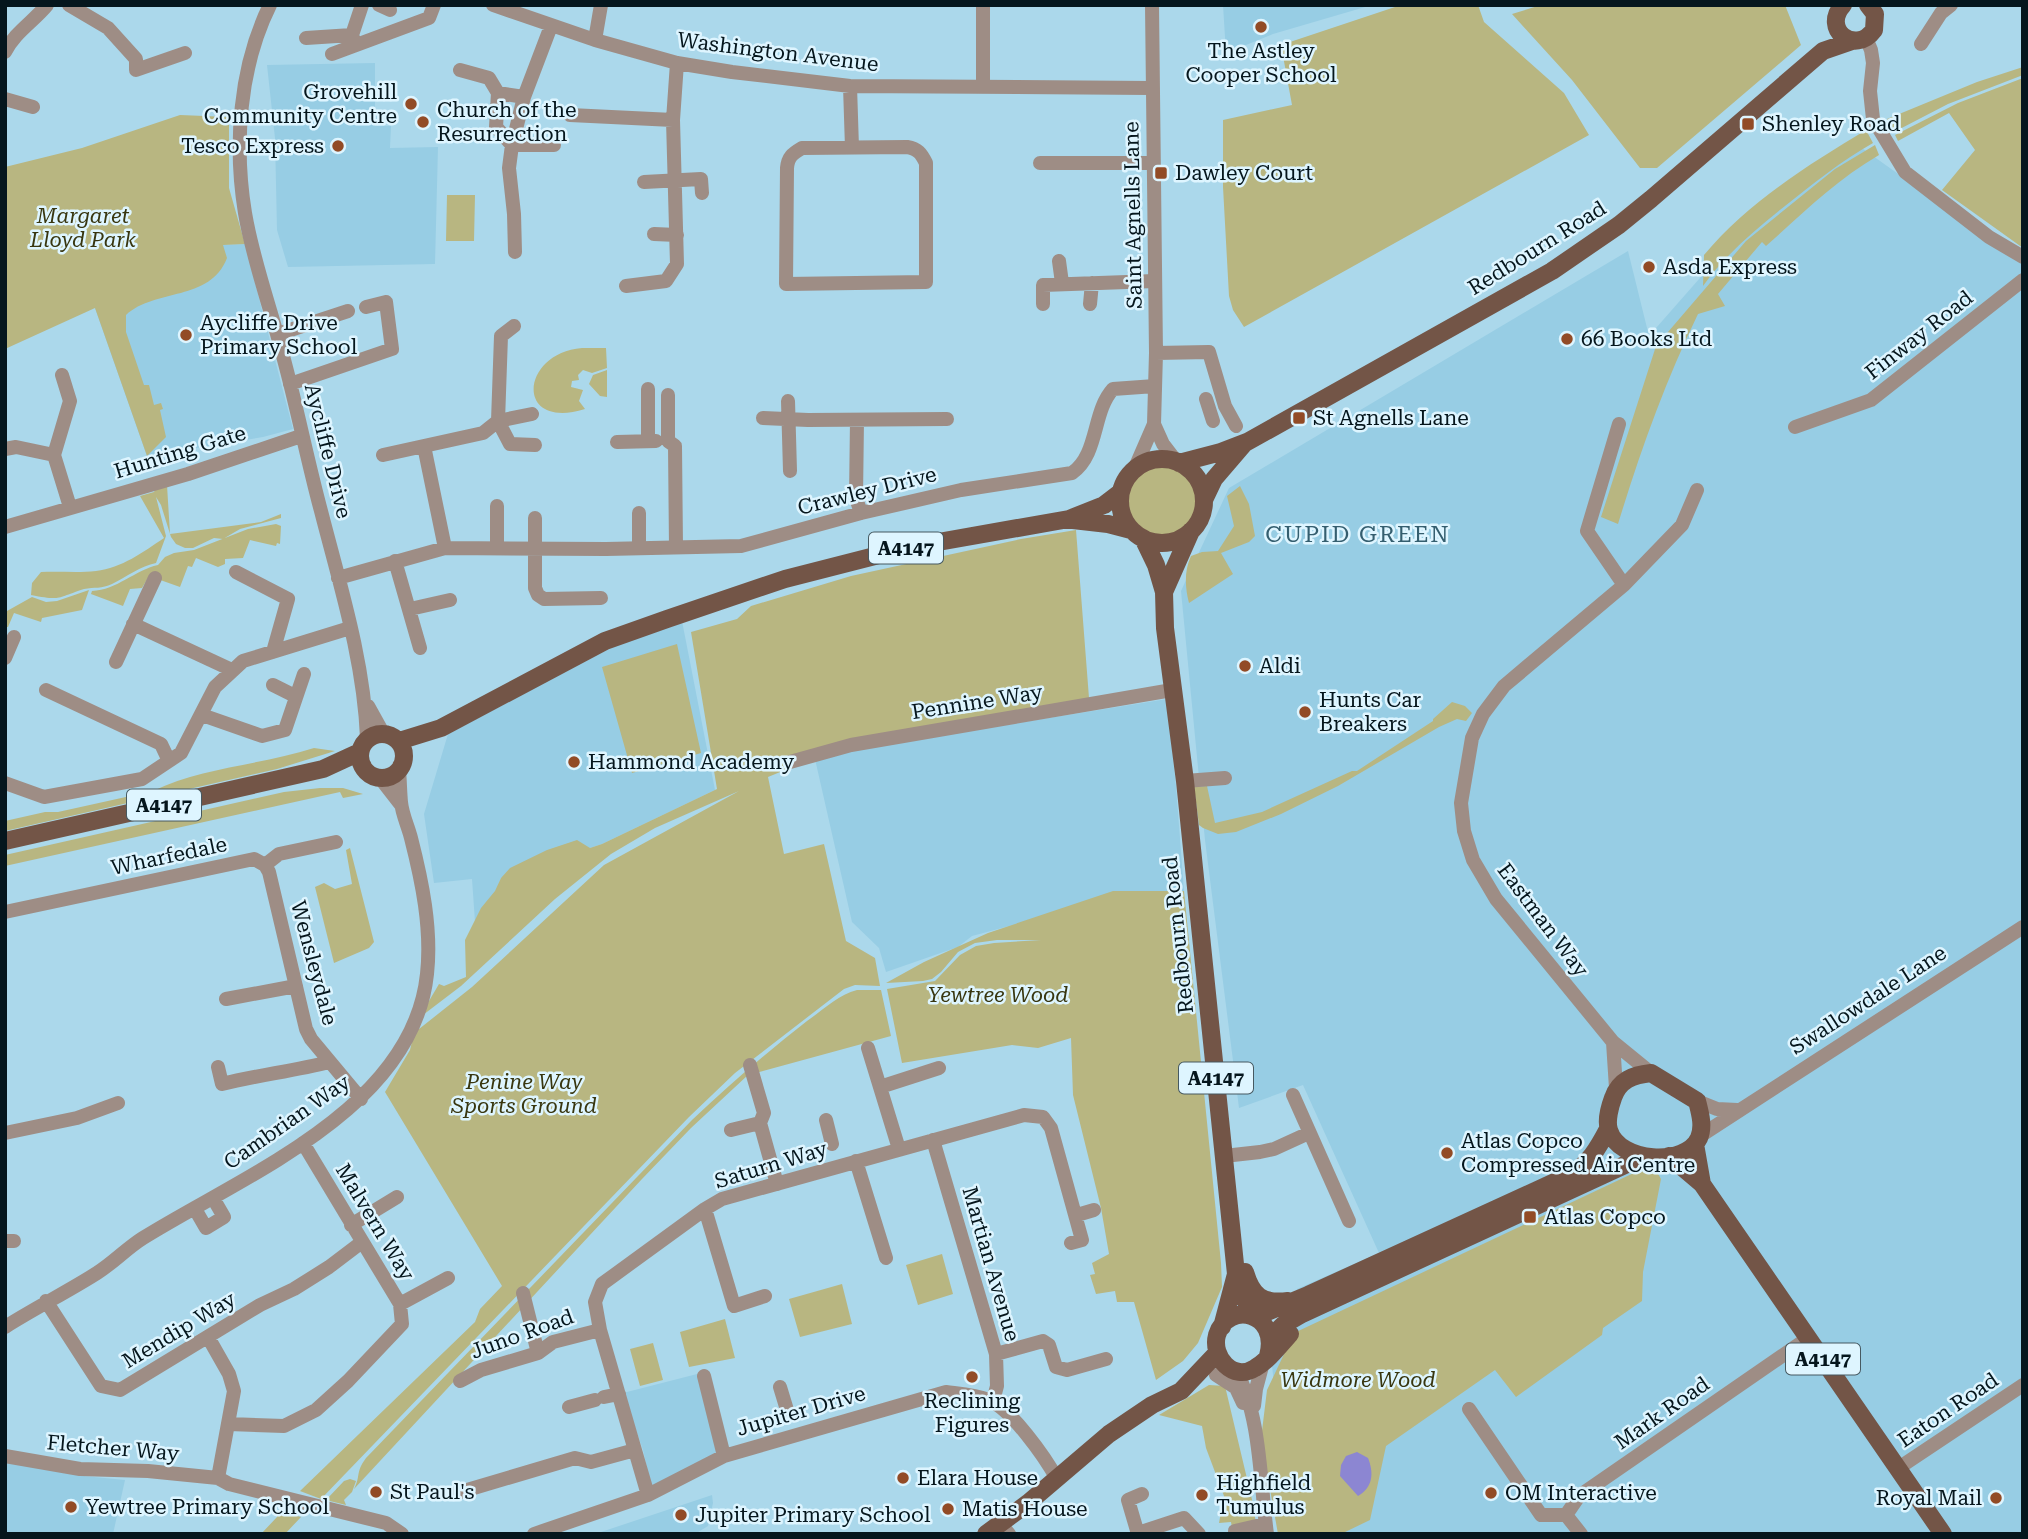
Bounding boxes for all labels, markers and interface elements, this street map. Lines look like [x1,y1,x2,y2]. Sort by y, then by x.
marker: The Astley Cooper School [1253,19,1269,35]
street label: Washington Avenue [676,28,880,76]
place label: The Astley Cooper School [1185,39,1337,87]
place label: Grovehill Community Centre [204,80,398,128]
marker: Grovehill Community Centre [403,96,419,112]
place label: Church of the Resurrection [437,98,577,146]
place label: Shenley Road [1762,112,1901,136]
marker: Church of the Resurrection [415,114,431,130]
marker: Shenley Road [1740,116,1756,132]
street label: Saint Agnells Lane [1119,121,1147,309]
place label: Tesco Express [181,134,324,158]
marker: Tesco Express [330,138,346,154]
place label: Dawley Court [1175,161,1313,185]
marker: Dawley Court [1153,165,1169,181]
street label: Redbourn Road [1464,196,1611,300]
park label: Margaret Lloyd Park [29,204,137,252]
place label: Asda Express [1663,255,1797,279]
marker: Asda Express [1641,259,1657,275]
street label: Finway Road [1860,285,1978,384]
place label: Aycliffe Drive Primary School [200,311,358,359]
marker: Aycliffe Drive Primary School [178,327,194,343]
place label: 66 Books Ltd [1581,327,1713,351]
marker: 66 Books Ltd [1559,331,1575,347]
street label: Aycliffe Drive [300,381,356,521]
place label: St Agnells Lane [1313,406,1469,430]
marker: St Agnells Lane [1291,410,1307,426]
street label: Hunting Gate [111,421,249,483]
street label: Crawley Drive [795,462,939,520]
district label: CUPID GREEN [1265,521,1451,548]
road number: A4147 [869,533,943,564]
place label: Aldi [1259,654,1301,678]
marker: Aldi [1237,658,1253,674]
street label: Pennine Way [910,680,1045,724]
place label: Hunts Car Breakers [1319,688,1422,736]
marker: Hunts Car Breakers [1297,704,1313,720]
place label: Hammond Academy [588,750,795,774]
marker: Hammond Academy [566,754,582,770]
road number: A4147 [127,790,201,820]
street label: Wharfedale [109,832,229,880]
street label: Redbourn Road [1158,855,1198,1015]
street label: Eastman Way [1493,859,1594,982]
street label: Wensleydale [286,898,342,1028]
street label: Swallowdale Lane [1785,940,1951,1060]
park label: Yewtree Wood [928,983,1068,1007]
road number: A4147 [1179,1062,1253,1094]
street label: Cambrian Way [219,1069,355,1174]
park label: Penine Way Sports Ground [450,1070,597,1118]
place label: Atlas Copco Compressed Air Centre [1461,1129,1695,1177]
street label: Saturn Way [712,1136,831,1194]
marker: Atlas Copco Compressed Air Centre [1439,1145,1455,1161]
street label: Malvern Way [331,1159,420,1285]
street label: Martian Avenue [957,1184,1025,1344]
place label: Atlas Copco [1544,1205,1666,1229]
marker: Atlas Copco [1522,1209,1538,1225]
street label: Mendip Way [118,1287,240,1373]
street label: Juno Road [467,1304,577,1364]
road number: A4147 [1786,1344,1860,1374]
street label: Eaton Road [1893,1367,2003,1452]
park label: Widmore Wood [1280,1368,1436,1392]
marker: Reclining Figures [964,1369,980,1385]
street label: Mark Road [1610,1371,1714,1454]
street label: Jupiter Drive [734,1381,868,1441]
place label: Reclining Figures [924,1389,1020,1437]
street label: Fletcher Way [46,1430,181,1466]
place label: Elara House [917,1466,1038,1490]
marker: Elara House [895,1470,911,1486]
place label: Highfield Tumulus [1216,1471,1312,1519]
place label: St Paul's [390,1480,474,1504]
place label: OM Interactive [1505,1481,1657,1505]
marker: St Paul's [368,1484,384,1500]
marker: OM Interactive [1483,1485,1499,1501]
place label: Royal Mail [1876,1486,1983,1510]
marker: Highfield Tumulus [1194,1487,1210,1503]
marker: Royal Mail [1988,1490,2004,1506]
place label: Yewtree Primary School [85,1495,330,1519]
place label: Matis House [962,1497,1088,1521]
marker: Yewtree Primary School [63,1499,79,1515]
marker: Matis House [940,1501,956,1517]
place label: Jupiter Primary School [695,1503,931,1527]
marker: Jupiter Primary School [673,1507,689,1523]

